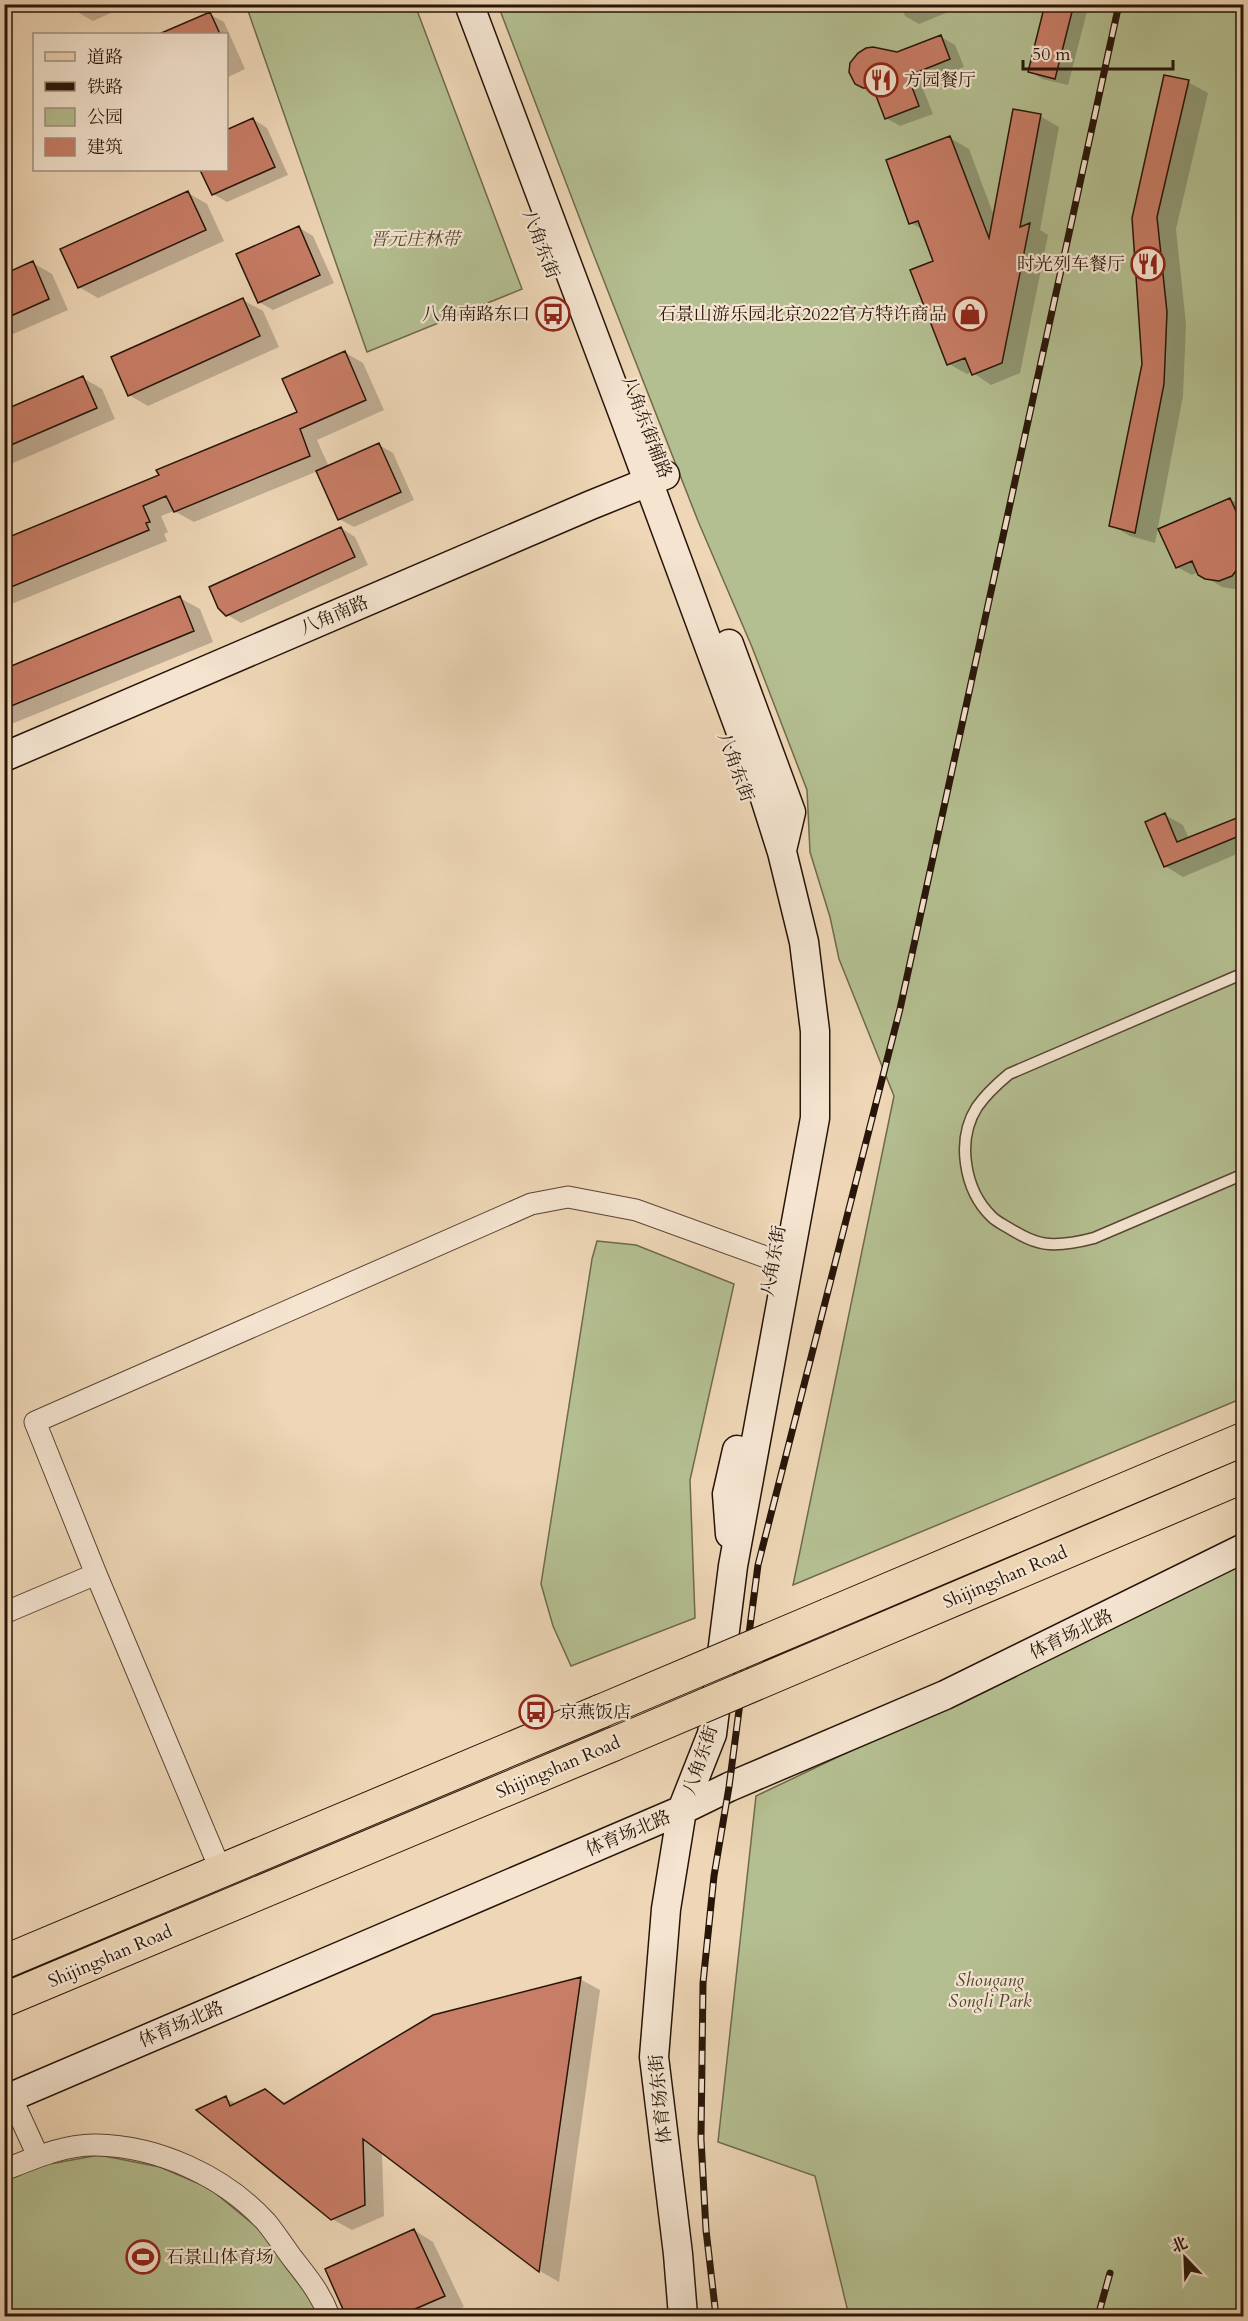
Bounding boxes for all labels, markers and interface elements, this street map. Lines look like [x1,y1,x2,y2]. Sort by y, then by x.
legend [33,33,228,171]
scale bar [1023,33,1173,71]
text: 50 m [1032,42,1071,67]
text: 道路 [87,45,123,70]
restaurant icon: 方园餐厅 [863,62,899,98]
place label: 方园餐厅 [904,68,976,93]
text: 铁路 [87,75,123,100]
text: 公园 [87,105,123,130]
text: 建筑 [87,135,123,160]
street label: 八角东街 [516,206,565,282]
park label: 晋元庄林带 [370,227,463,252]
restaurant icon: 时光列车餐厅 [1130,246,1166,282]
place label: 时光列车餐厅 [1017,252,1125,277]
bus stop icon: 八角南路东口 [535,296,571,332]
shop icon: 石景山游乐园北京2022官方特许商品 [952,296,988,332]
place label: 八角南路东口 [422,302,530,327]
place label: 石景山游乐园北京2022官方特许商品 [658,302,947,327]
street label: 八角东街辅路 [616,372,678,482]
street label: 八角南路 [296,590,372,641]
street label: 八角东街 [711,729,760,805]
street label: 八角东街 [755,1223,792,1299]
street label: Shijingshan Road [939,1540,1072,1615]
street label: 体育场北路 [1025,1603,1117,1665]
bus stop icon: 京燕饭店 [518,1694,554,1730]
place label: 京燕饭店 [559,1700,631,1725]
street label: 八角东街 [677,1722,724,1798]
street label: Shijingshan Road [492,1730,625,1805]
street label: 体育场北路 [582,1804,675,1863]
street label: Shijingshan Road [44,1919,177,1994]
park label: Shougang Songli Park [948,1968,1032,2014]
street label: 体育场北路 [135,1995,228,2054]
street label: 体育场东街 [643,2053,678,2145]
north arrow [1155,2228,1215,2288]
text: 北 [1168,2232,1191,2258]
sports icon: 石景山体育场 [125,2239,161,2275]
place label: 石景山体育场 [166,2245,274,2270]

